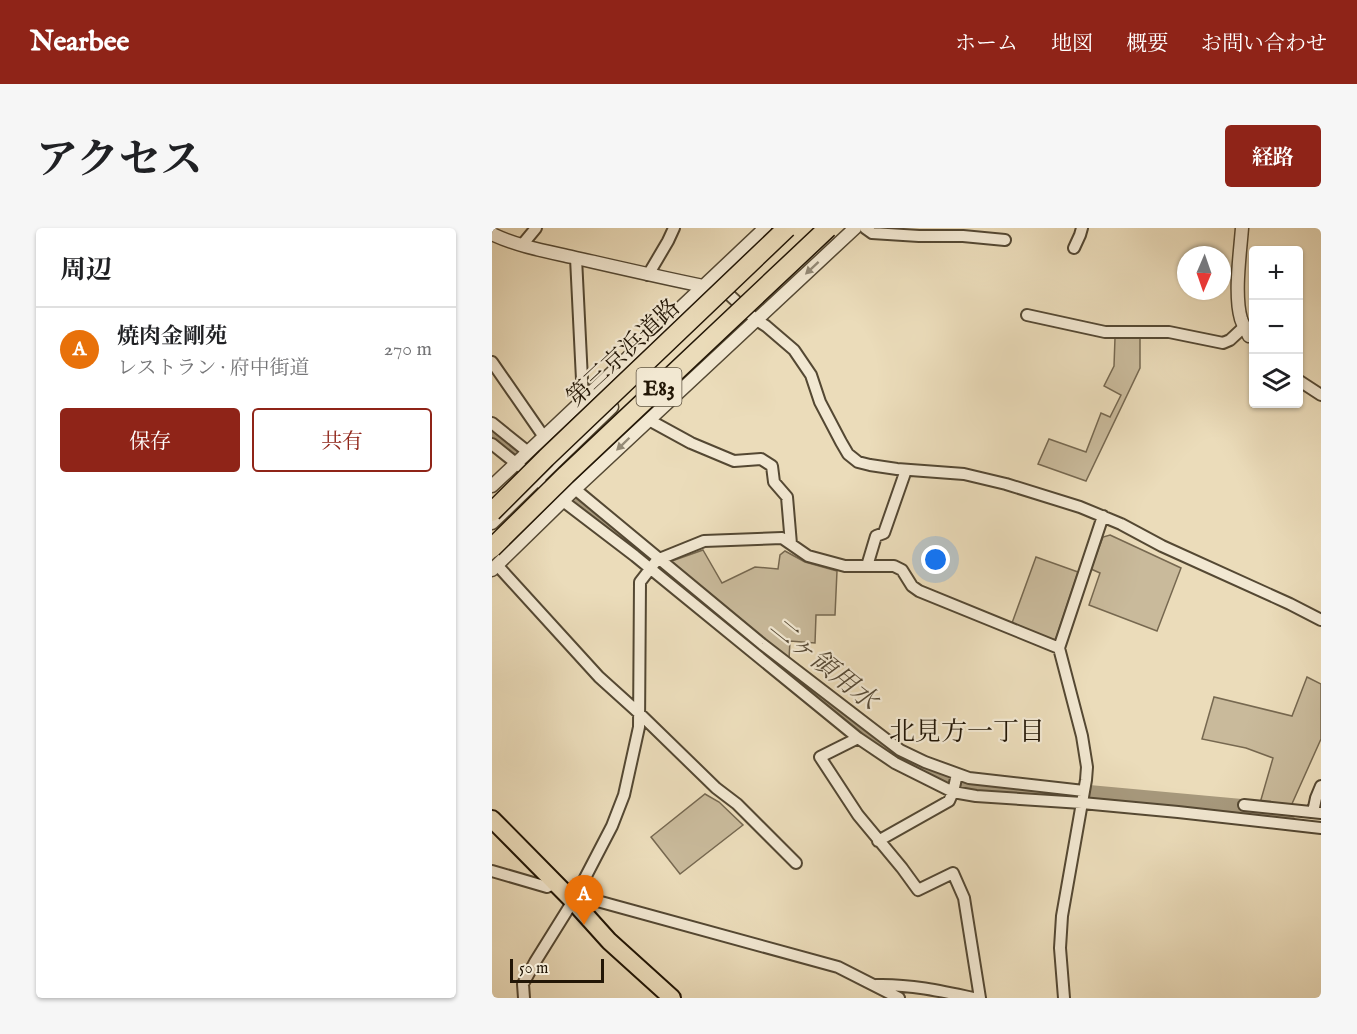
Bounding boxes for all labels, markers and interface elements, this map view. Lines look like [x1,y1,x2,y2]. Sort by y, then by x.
text: Nearbee [30,25,129,60]
text: ホーム [955,31,1018,58]
text: 地図 [1051,31,1093,58]
text: 概要 [1126,31,1168,58]
text: お問い合わせ [1201,31,1327,58]
button: 経路 [1225,125,1321,187]
text: アクセス [36,135,203,188]
north arrow [1177,246,1231,300]
map controls [1249,246,1303,408]
button: + [1249,246,1303,300]
text: 周辺 [60,254,112,287]
one-way arrow [804,261,819,275]
street label: 第三京浜道路 [561,293,687,414]
button: − [1249,300,1303,354]
text: 焼肉金剛苑 [117,323,227,351]
text: A [73,337,86,362]
text: 270 m [384,337,432,362]
button: layers [1249,354,1303,408]
text: レストラン · 府中街道 [117,356,310,381]
road number: E83 [636,368,682,406]
button: 保存 [60,408,240,472]
button: 共有 [252,408,432,472]
one-way arrow [616,437,631,450]
your location [921,545,950,574]
water label: 二ヶ領用水 [762,610,886,720]
district label: 北見方一丁目 [889,716,1045,749]
pin: A [564,876,604,925]
scale bar [510,956,604,984]
text: 50 m [519,959,548,979]

